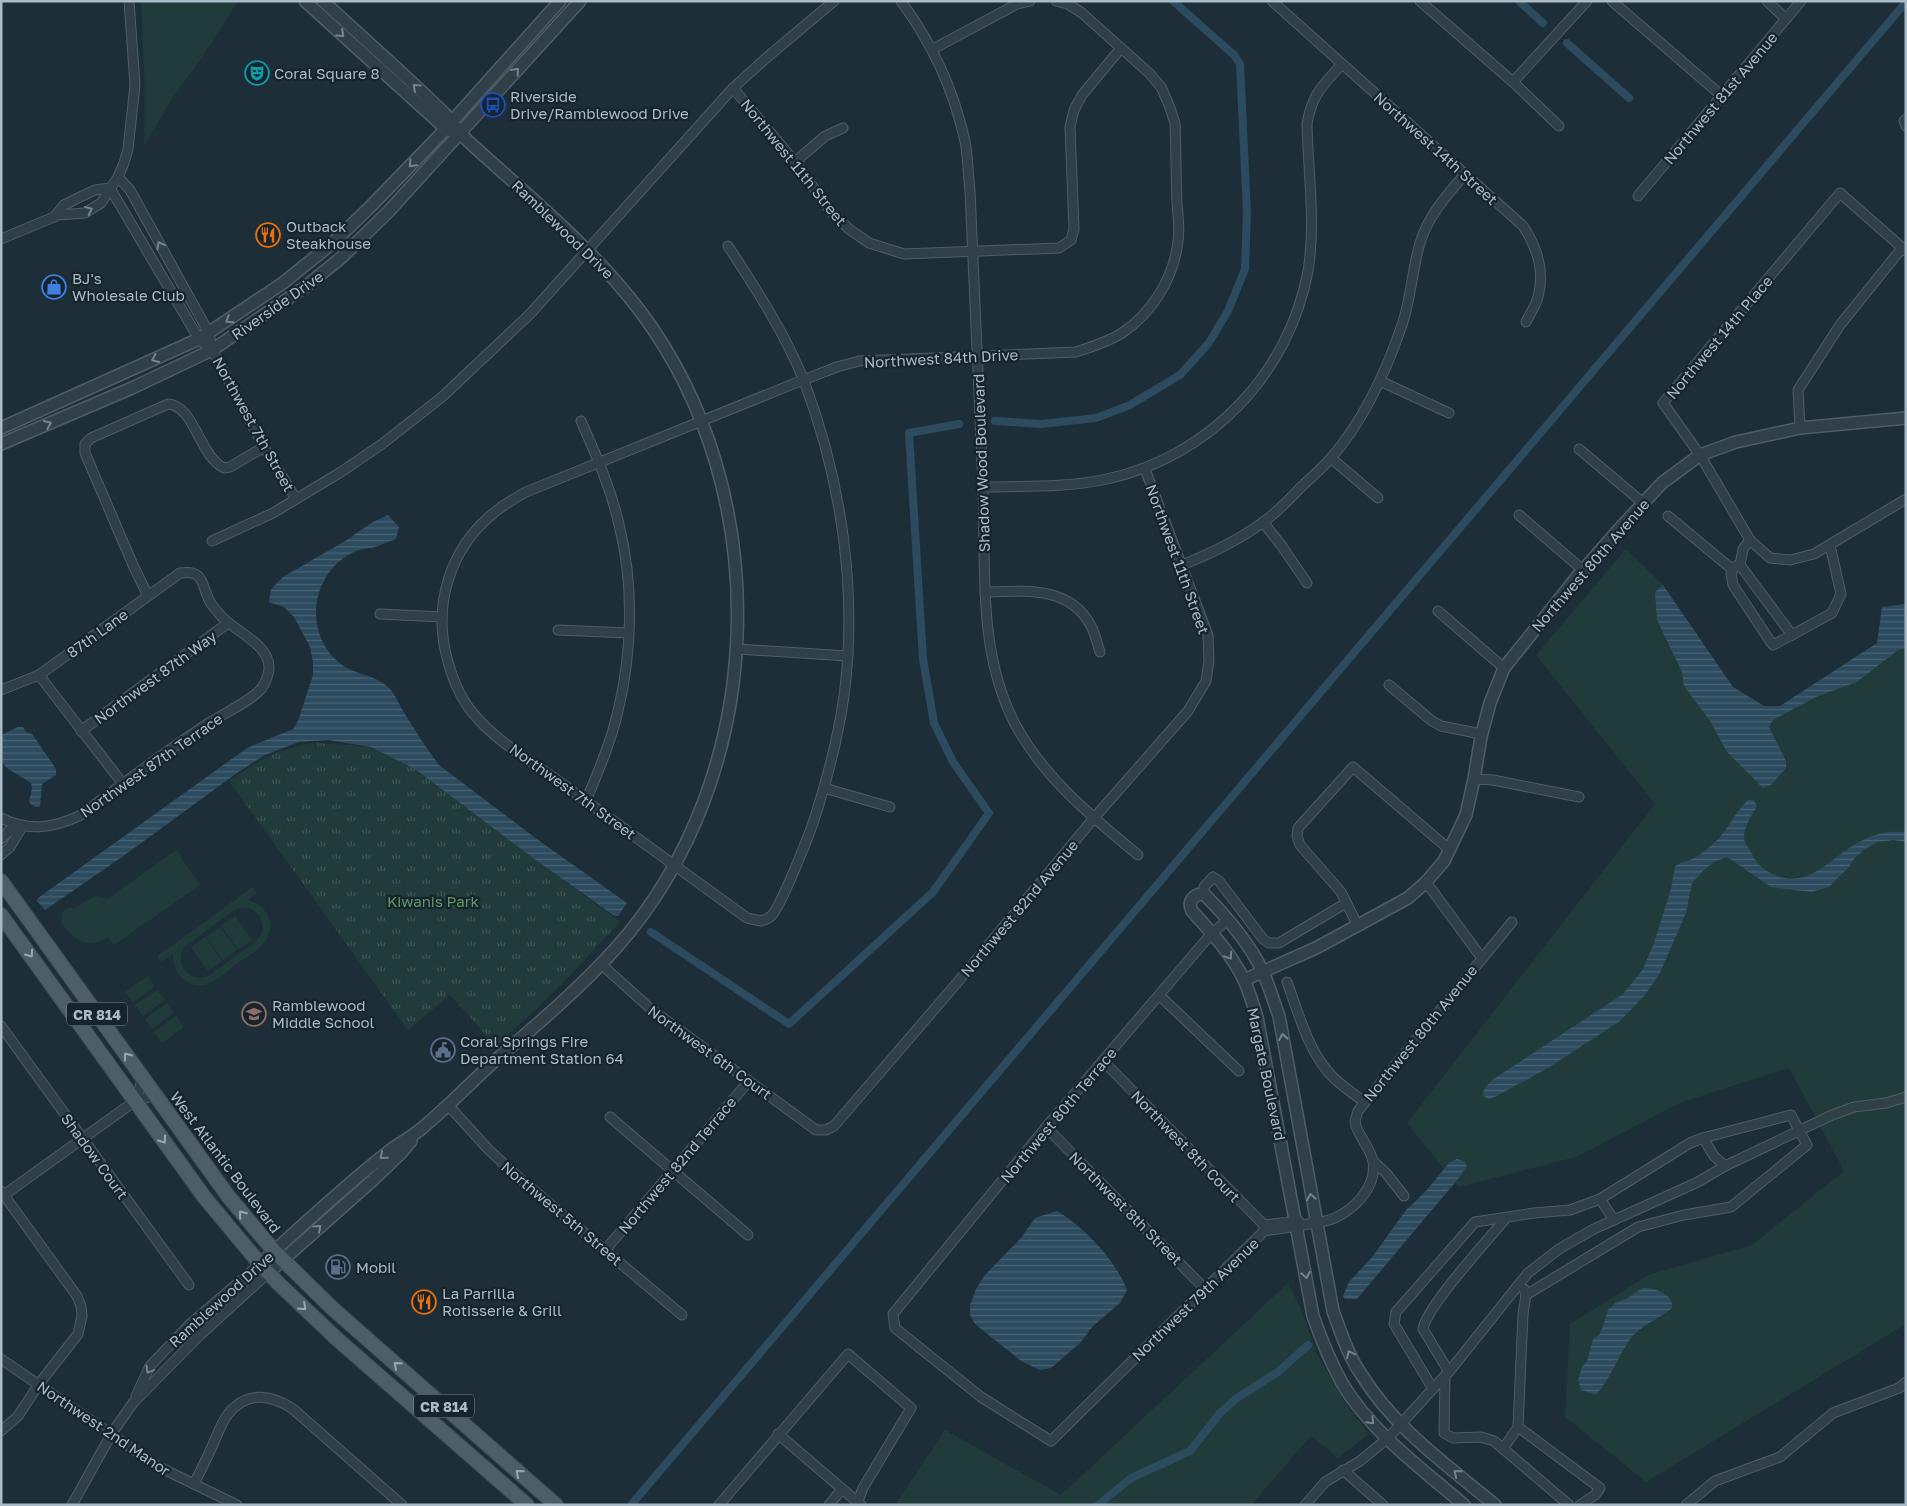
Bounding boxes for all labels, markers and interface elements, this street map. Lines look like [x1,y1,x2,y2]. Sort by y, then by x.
one-way arrow [335,28,344,37]
street label: Northwest 81st Avenue [1659,28,1781,168]
theatre icon: Coral Square 8 [244,60,270,86]
place label: Coral Square 8 [274,64,380,82]
one-way arrow [510,68,519,77]
one-way arrow [413,84,422,93]
place label: Riverside Drive/Ramblewood Drive [510,87,689,122]
street label: Northwest 14th Street [1371,88,1501,208]
bus stop icon: Riverside Drive/Ramblewood Drive [480,92,506,118]
street label: Northwest 11th Street [737,95,851,229]
one-way arrow [409,158,418,167]
street label: Ramblewood Drive [508,176,618,282]
one-way arrow [83,206,92,216]
place label: Outback Steakhouse [286,217,371,252]
restaurant icon: Outback Steakhouse [255,222,281,248]
one-way arrow [156,241,166,250]
street label: Riverside Drive [228,267,327,343]
place label: BJ's Wholesale Club [72,269,185,304]
street label: Northwest 14th Place [1662,271,1776,402]
shop icon: BJ's Wholesale Club [41,274,67,300]
one-way arrow [226,314,235,323]
street label: Northwest 84th Drive [863,345,1019,371]
one-way arrow [151,352,160,363]
street label: Northwest 7th Street [209,353,299,495]
street label: Shadow Wood Boulevard [969,373,993,553]
one-way arrow [43,420,52,431]
street label: Northwest 11th Street [1143,482,1213,636]
street label: Northwest 80th Avenue [1527,495,1653,635]
street label: 87th Lane [63,605,131,661]
street label: Northwest 87th Way [90,626,220,727]
street label: Northwest 87th Terrace [76,709,226,821]
street label: Northwest 7th Street [506,739,640,843]
street label: Northwest 82nd Avenue [956,836,1082,980]
park label: Kiwanis Park [387,892,480,910]
one-way arrow [24,949,33,958]
one-way arrow [1223,950,1232,960]
street label: Northwest 80th Avenue [1359,961,1481,1105]
place label: Ramblewood Middle School [272,996,374,1031]
school or university icon: Ramblewood Middle School [241,1001,267,1027]
street label: Northwest 6th Court [645,1001,775,1103]
road number: CR 814 [67,1002,127,1026]
street label: Margate Boulevard [1244,1006,1290,1142]
place label: Coral Springs Fire Department Station 64 [460,1032,624,1067]
one-way arrow [1278,1032,1288,1041]
public building icon: Coral Springs Fire Department Station 64 [430,1037,456,1063]
street label: Northwest 80th Terrace [996,1043,1120,1186]
one-way arrow [124,1052,133,1062]
street label: Northwest 8th Court [1128,1086,1244,1206]
street label: West Atlantic Boulevard [167,1088,285,1236]
street label: Northwest 82nd Terrace [614,1092,740,1237]
street label: Shadow Court [58,1110,132,1202]
one-way arrow [158,1134,166,1143]
street label: Northwest 8th Street [1066,1148,1186,1268]
one-way arrow [380,1151,389,1160]
street label: Northwest 5th Street [498,1157,626,1269]
one-way arrow [1307,1192,1317,1201]
one-way arrow [240,1211,248,1220]
one-way arrow [313,1225,322,1234]
street label: Northwest 79th Avenue [1128,1234,1262,1364]
street label: Ramblewood Drive [165,1247,277,1351]
fuel station icon: Mobil [325,1254,351,1280]
place label: Mobil [356,1258,396,1276]
one-way arrow [1300,1270,1310,1279]
place label: La Parrilla Rotisserie & Grill [442,1284,562,1319]
restaurant icon: La Parrilla Rotisserie & Grill [411,1289,437,1315]
one-way arrow [298,1301,307,1310]
one-way arrow [1346,1350,1356,1359]
one-way arrow [394,1363,403,1371]
one-way arrow [146,1364,156,1373]
street label: Northwest 2nd Manor [34,1377,174,1479]
road number: CR 814 [414,1394,474,1418]
one-way arrow [1365,1415,1374,1424]
one-way arrow [516,1469,525,1478]
one-way arrow [1454,1470,1463,1479]

